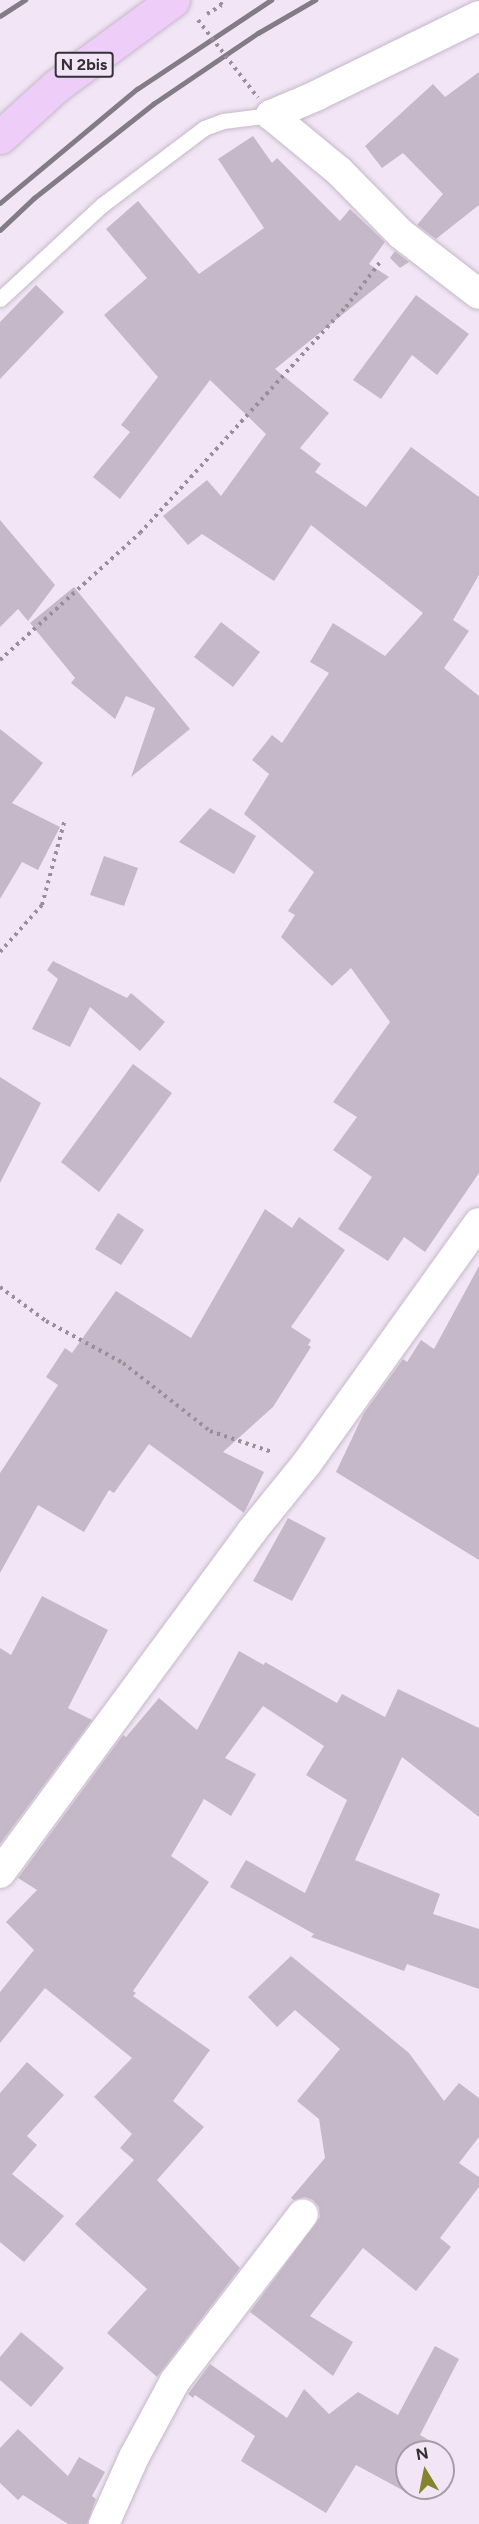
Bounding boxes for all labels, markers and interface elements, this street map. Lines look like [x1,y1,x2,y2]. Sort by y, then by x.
road number: N 2bis [54,52,114,78]
north arrow [395,2440,455,2500]
text: N [414,2443,430,2464]

